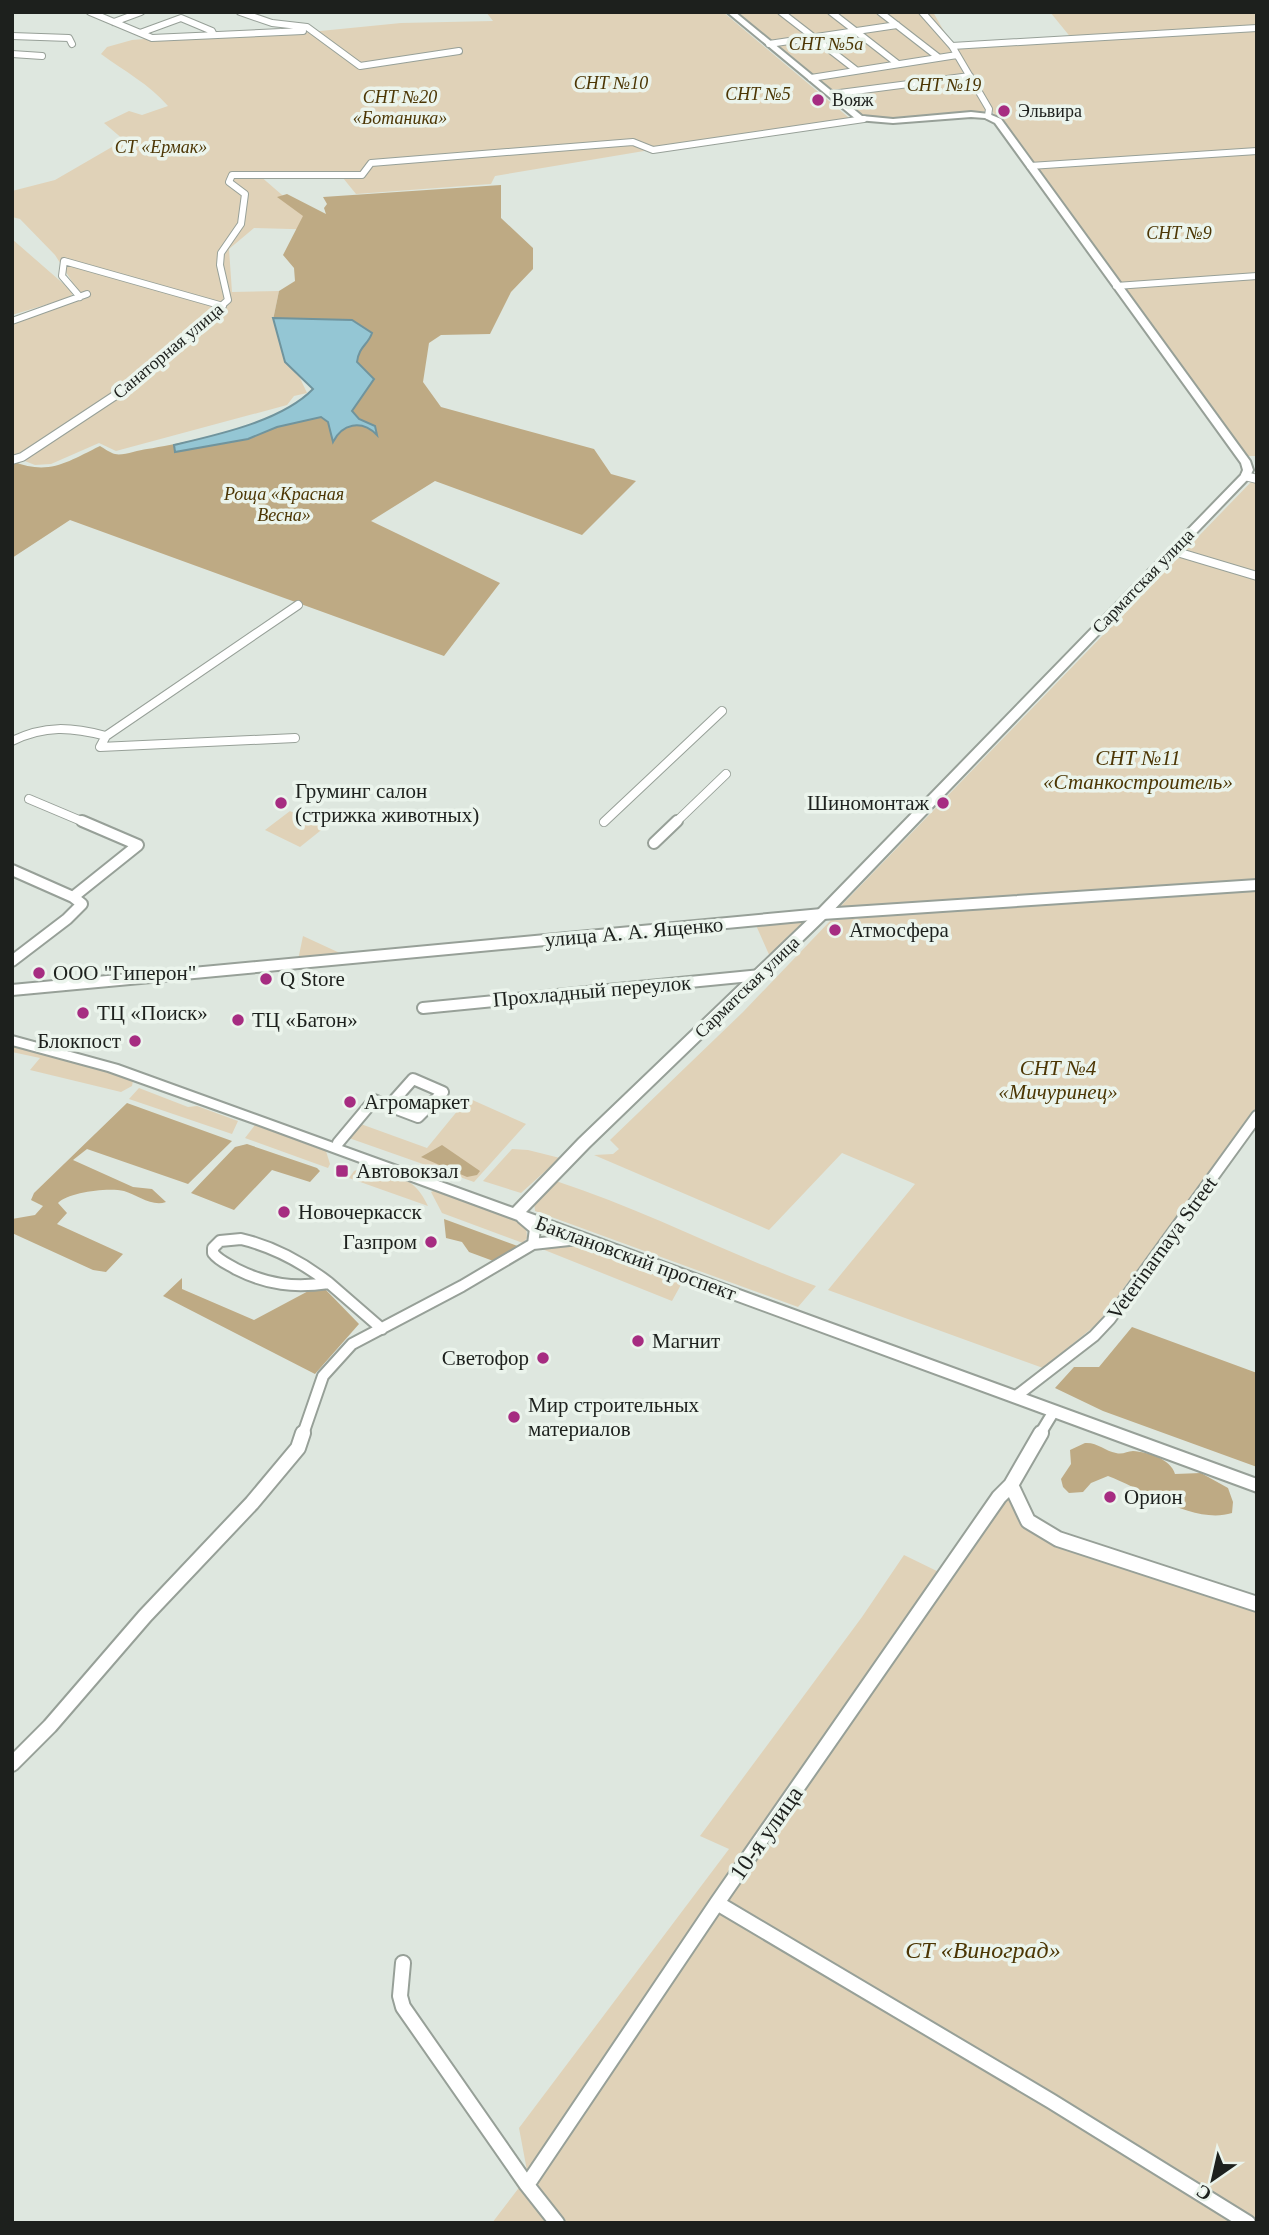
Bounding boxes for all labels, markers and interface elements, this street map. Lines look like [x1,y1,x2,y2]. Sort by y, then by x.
park label: СНТ №5а [789,34,863,54]
park label: СНТ №10 [574,73,648,93]
park label: СНТ №19 [907,75,981,95]
park label: СНТ №5 [725,84,791,104]
park label: СНТ №20 «Ботаника» [353,87,447,128]
place label: Вояж [832,90,874,110]
marker: Вояж [810,92,826,108]
place label: Эльвира [1018,101,1082,121]
marker: Эльвира [996,103,1012,119]
park label: СТ «Ермак» [115,137,207,157]
park label: СНТ №9 [1146,223,1212,243]
street label: Санаторная улица [109,299,227,403]
park label: Роща «Красная Весна» [223,484,344,525]
street label: Сарматская улица [1088,525,1198,637]
park label: СНТ №11 «Станкостроитель» [1043,746,1233,794]
place label: Груминг салон (стрижка животных) [295,779,479,827]
place label: Шиномонтаж [807,791,929,815]
marker: Груминг салон (стрижка животных) [273,795,289,811]
marker: Шиномонтаж [935,795,951,811]
street label: улица А. А. Ященко [544,912,724,952]
place label: Атмосфера [849,918,950,942]
marker: Атмосфера [827,922,843,938]
street label: Сарматская улица [691,932,803,1042]
place label: ООО "Гиперон" [53,961,196,985]
marker: ООО "Гиперон" [31,965,47,981]
place label: Q Store [280,967,345,991]
street label: Прохладный переулок [492,970,693,1012]
marker: Q Store [258,971,274,987]
place label: ТЦ «Поиск» [97,1001,208,1025]
marker: ТЦ «Поиск» [75,1005,91,1021]
place label: ТЦ «Батон» [252,1008,358,1032]
marker: ТЦ «Батон» [230,1012,246,1028]
place label: Блокпост [37,1029,121,1053]
marker: Блокпост [127,1033,143,1049]
park label: СНТ №4 «Мичуринец» [998,1056,1118,1104]
place label: Агромаркет [364,1090,470,1114]
marker: Агромаркет [342,1094,358,1110]
place label: Автовокзал [356,1159,458,1183]
marker: Автовокзал [334,1163,350,1179]
street label: Veterinarnaya Street [1102,1172,1222,1324]
place label: Новочеркасск [298,1200,423,1224]
marker: Новочеркасск [276,1204,292,1220]
street label: Баклановский проспект [532,1210,740,1306]
place label: Газпром [343,1230,417,1254]
marker: Газпром [423,1234,439,1250]
place label: Магнит [652,1329,720,1353]
marker: Магнит [630,1333,646,1349]
place label: Светофор [442,1346,529,1370]
marker: Светофор [535,1350,551,1366]
place label: Мир строительных материалов [528,1393,700,1441]
marker: Мир строительных материалов [506,1409,522,1425]
place label: Орион [1124,1485,1183,1509]
marker: Орион [1102,1489,1118,1505]
street label: 10-я улица [724,1781,808,1885]
park label: СТ «Виноград» [905,1937,1061,1963]
north arrow [1178,2144,1248,2214]
text: С [1192,2180,1215,2205]

